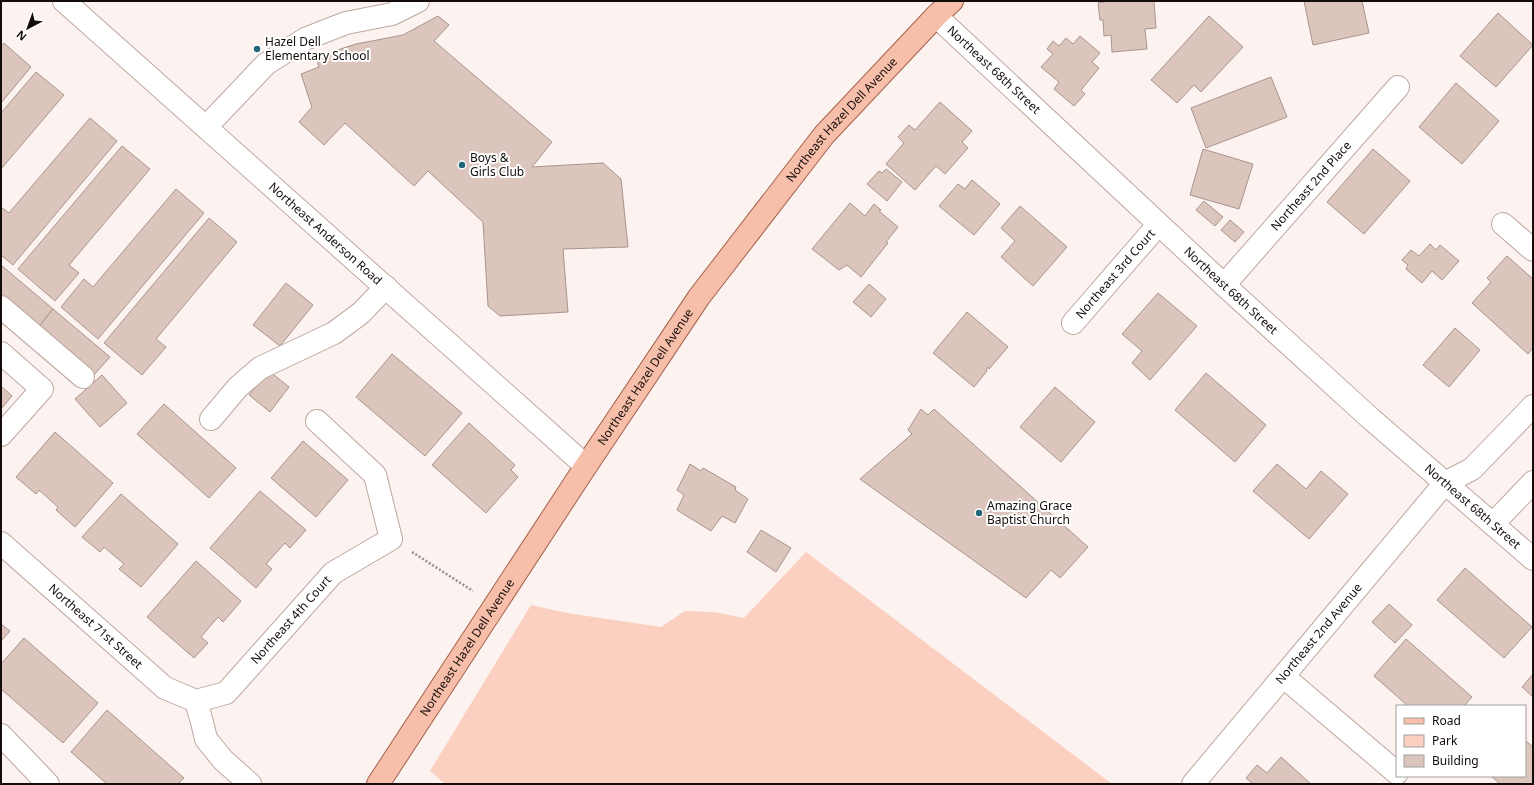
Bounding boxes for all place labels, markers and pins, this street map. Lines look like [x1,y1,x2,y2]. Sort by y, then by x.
place label: Hazel Dell Elementary School [265,33,370,64]
marker: Hazel Dell Elementary School [252,44,262,54]
place label: Boys & Girls Club [470,149,524,180]
marker: Boys & Girls Club [457,160,467,170]
place label: Amazing Grace Baptist Church [987,497,1072,528]
marker: Amazing Grace Baptist Church [974,508,984,518]

